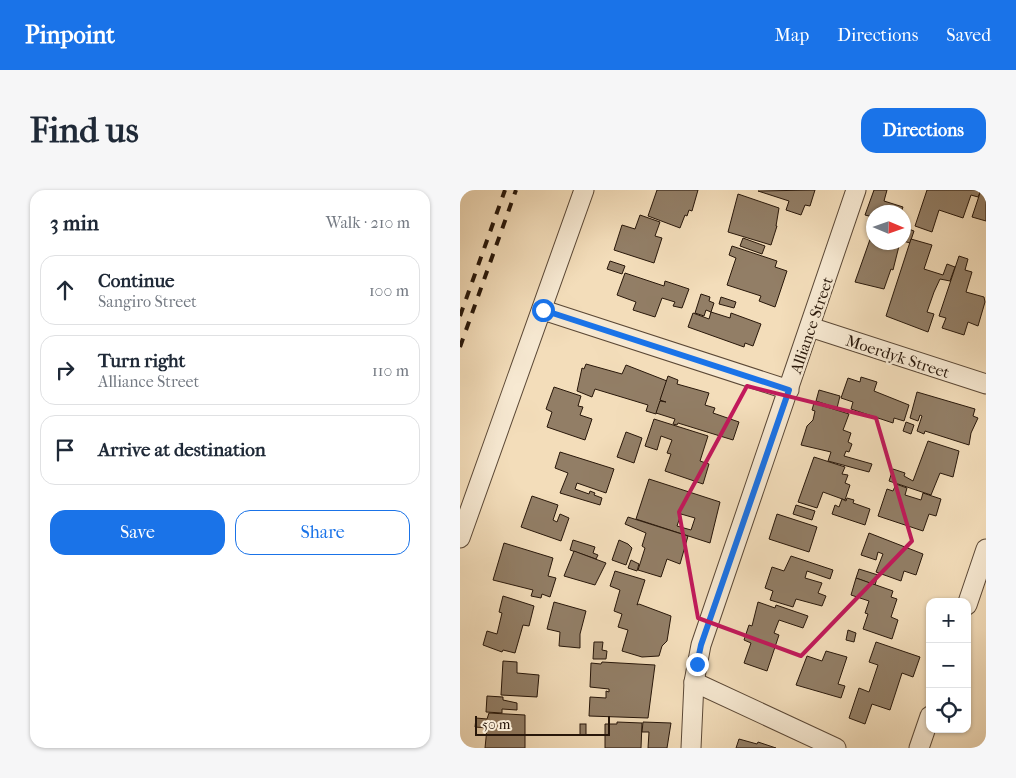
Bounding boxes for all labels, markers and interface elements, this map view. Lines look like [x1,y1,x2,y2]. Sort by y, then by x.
text: Pinpoint [25,21,115,49]
text: Map [775,25,809,46]
text: Directions [837,25,918,46]
text: Saved [946,25,991,46]
button: Directions [861,108,986,153]
text: Find us [30,110,139,151]
north arrow [866,205,911,250]
text: 3 min [50,211,99,235]
text: Walk · 210 m [326,213,410,232]
text: Continue [98,270,174,292]
street label: Alliance Street [786,274,837,377]
icon: ahead [51,276,79,304]
text: 100 m [369,281,409,300]
text: Sangiro Street [98,292,197,311]
route start [532,299,555,322]
street label: Moerdyk Street [844,331,952,382]
text: Turn right [98,350,185,372]
icon: right [51,356,79,384]
text: 110 m [372,361,409,380]
text: Alliance Street [98,372,199,391]
icon: arrive [51,436,79,464]
text: Arrive at destination [98,439,266,461]
button: Save [50,510,225,555]
button: Share [235,510,410,555]
map controls [926,598,971,733]
button: + [926,598,971,643]
button: − [926,643,971,688]
route end [686,653,709,676]
button: locate [926,688,971,733]
scale bar [475,713,610,736]
text: 50 m [482,716,510,733]

